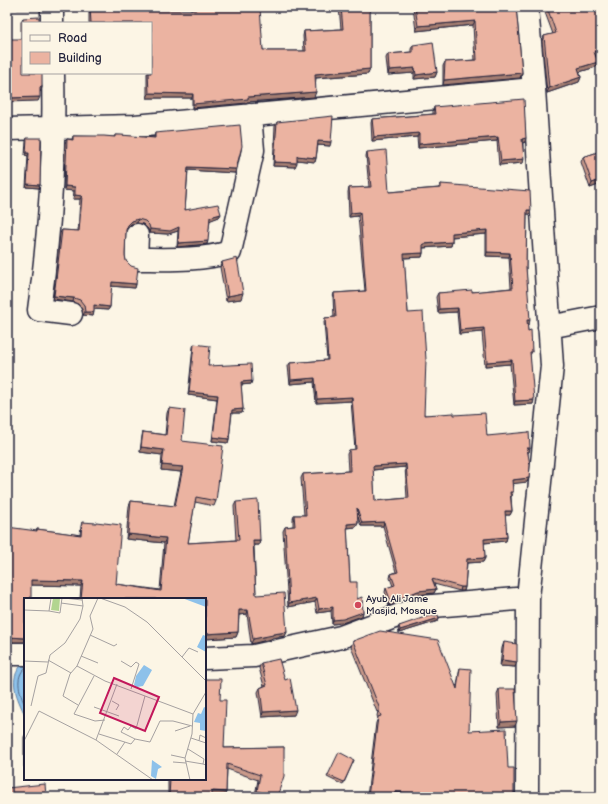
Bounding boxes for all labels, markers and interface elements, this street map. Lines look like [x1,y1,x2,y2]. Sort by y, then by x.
legend [22,22,152,74]
text: Road [58,31,87,46]
text: Building [58,51,102,66]
place label: Ayub Ali Jame Masjid, Mosque [366,593,437,617]
inset map [24,598,206,780]
marker: Ayub Ali Jame Masjid, Mosque [353,600,363,610]

